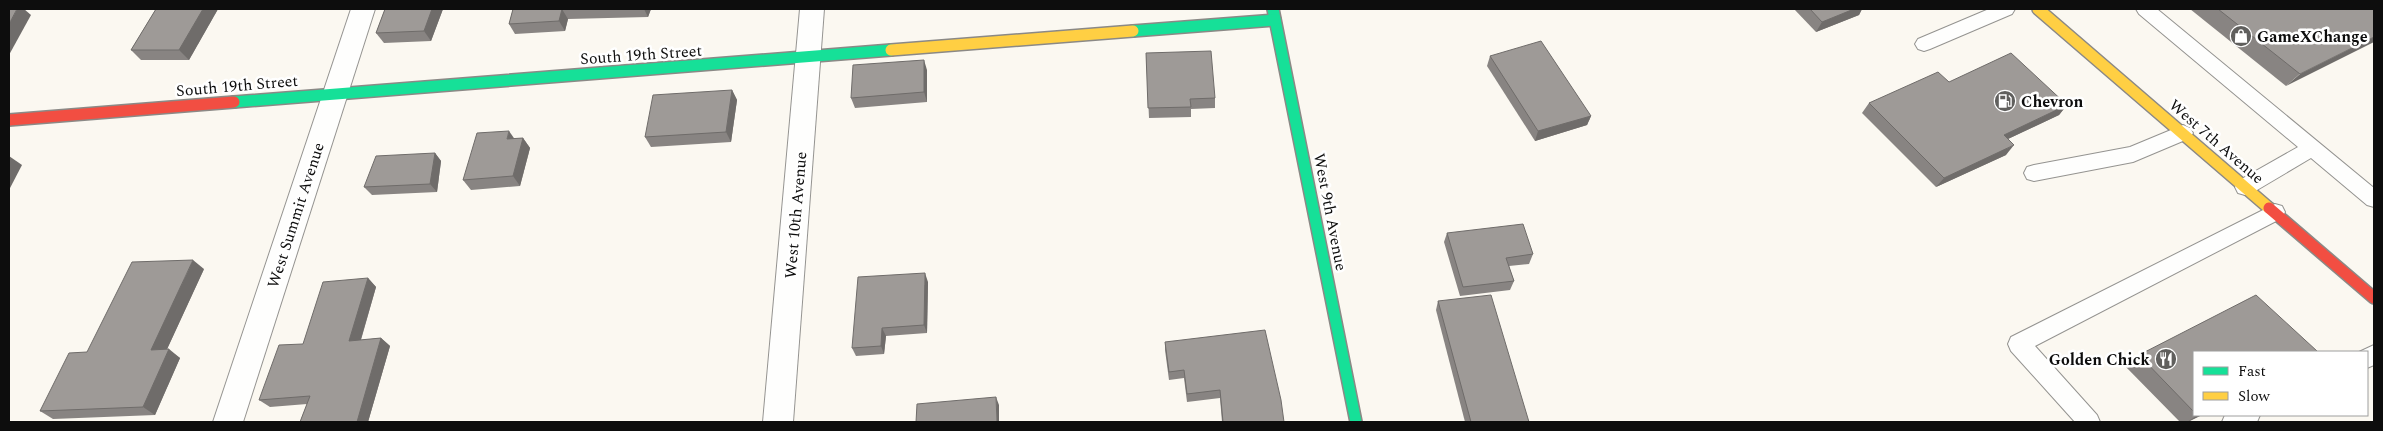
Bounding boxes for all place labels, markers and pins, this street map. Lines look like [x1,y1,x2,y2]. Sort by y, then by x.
shop icon: GameXChange [2229,24,2253,48]
place label: GameXChange [2257,25,2368,49]
fuel station icon: Chevron [1993,89,2017,113]
place label: Chevron [2021,90,2084,114]
restaurant icon: Golden Chick [2154,347,2178,371]
place label: Golden Chick [2049,348,2150,372]

